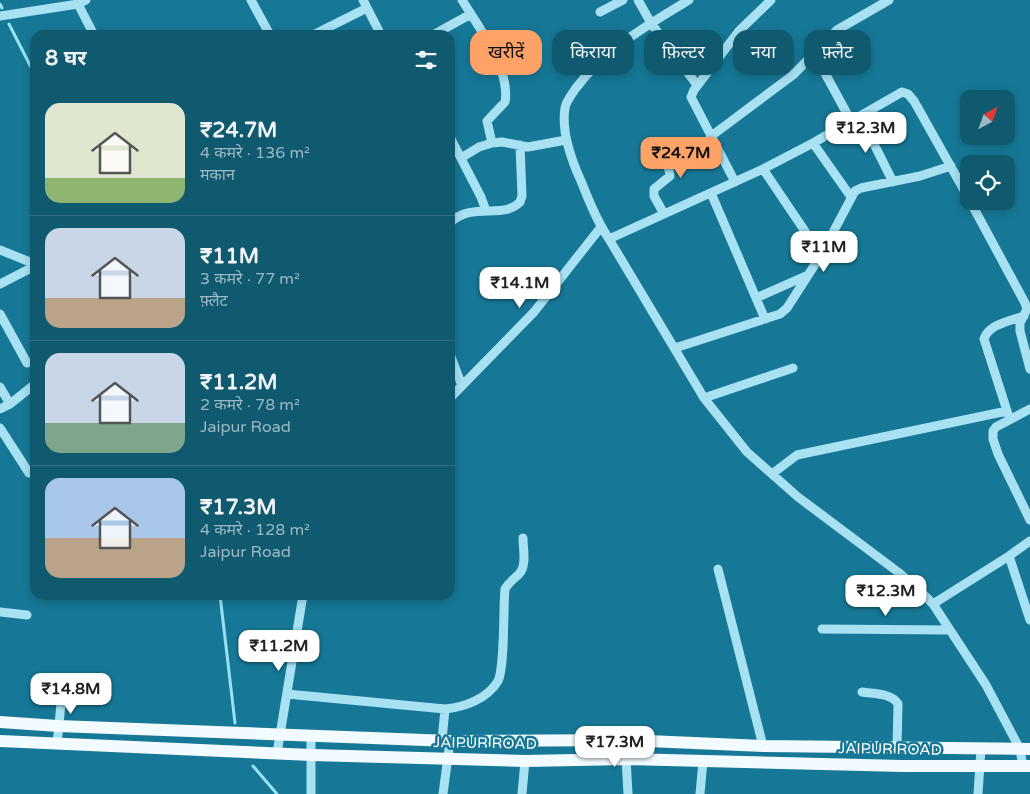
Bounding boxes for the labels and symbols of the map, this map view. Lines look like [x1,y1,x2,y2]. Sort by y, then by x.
north arrow [960,90,1015,145]
pin: ₹12.3M [825,112,907,154]
pin: ₹24.7M [640,136,722,179]
pin: ₹11M [794,230,854,273]
pin: ₹14.1M [479,266,561,309]
pin: ₹12.3M [845,574,927,617]
pin: ₹11.2M [238,630,320,672]
pin: ₹14.8M [30,672,112,715]
pin: ₹17.3M [574,726,656,768]
street label: JAIPUR ROAD [433,733,537,753]
street label: JAIPUR ROAD [838,739,942,759]

